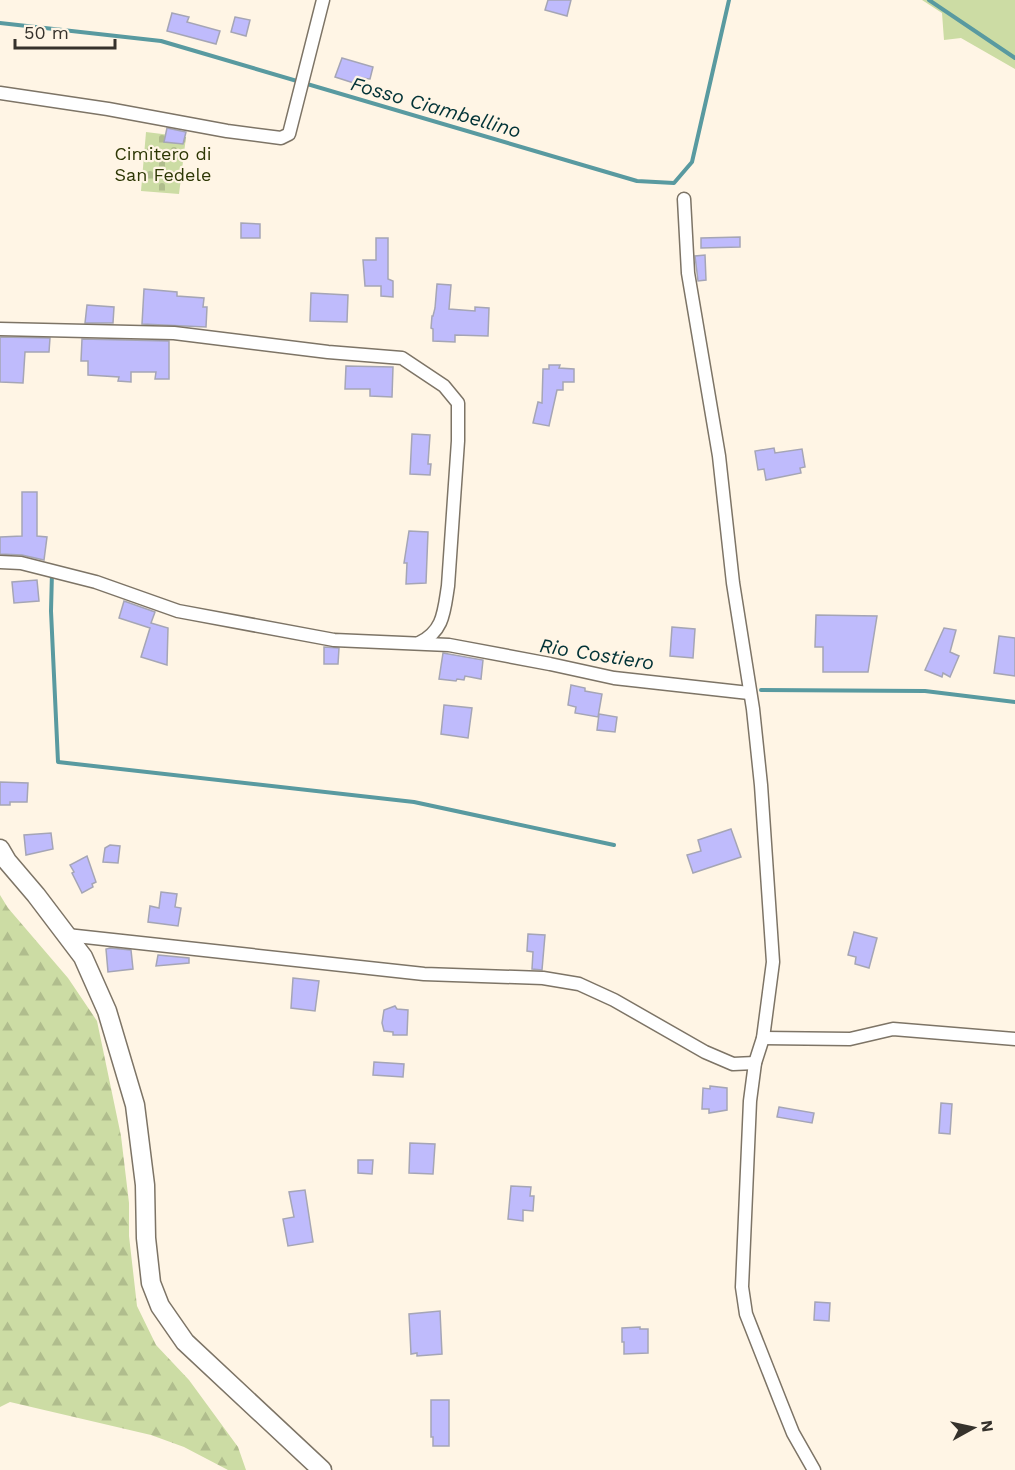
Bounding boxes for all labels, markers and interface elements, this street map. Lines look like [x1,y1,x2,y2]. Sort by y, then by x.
scale bar [15,12,116,50]
text: 50 m [24,22,69,43]
water label: Fosso Ciambellino [348,71,524,143]
park label: Cimitero di San Fedele [114,143,212,185]
water label: Rio Costiero [538,633,656,675]
north arrow [943,1398,1003,1458]
text: N [977,1419,998,1433]

